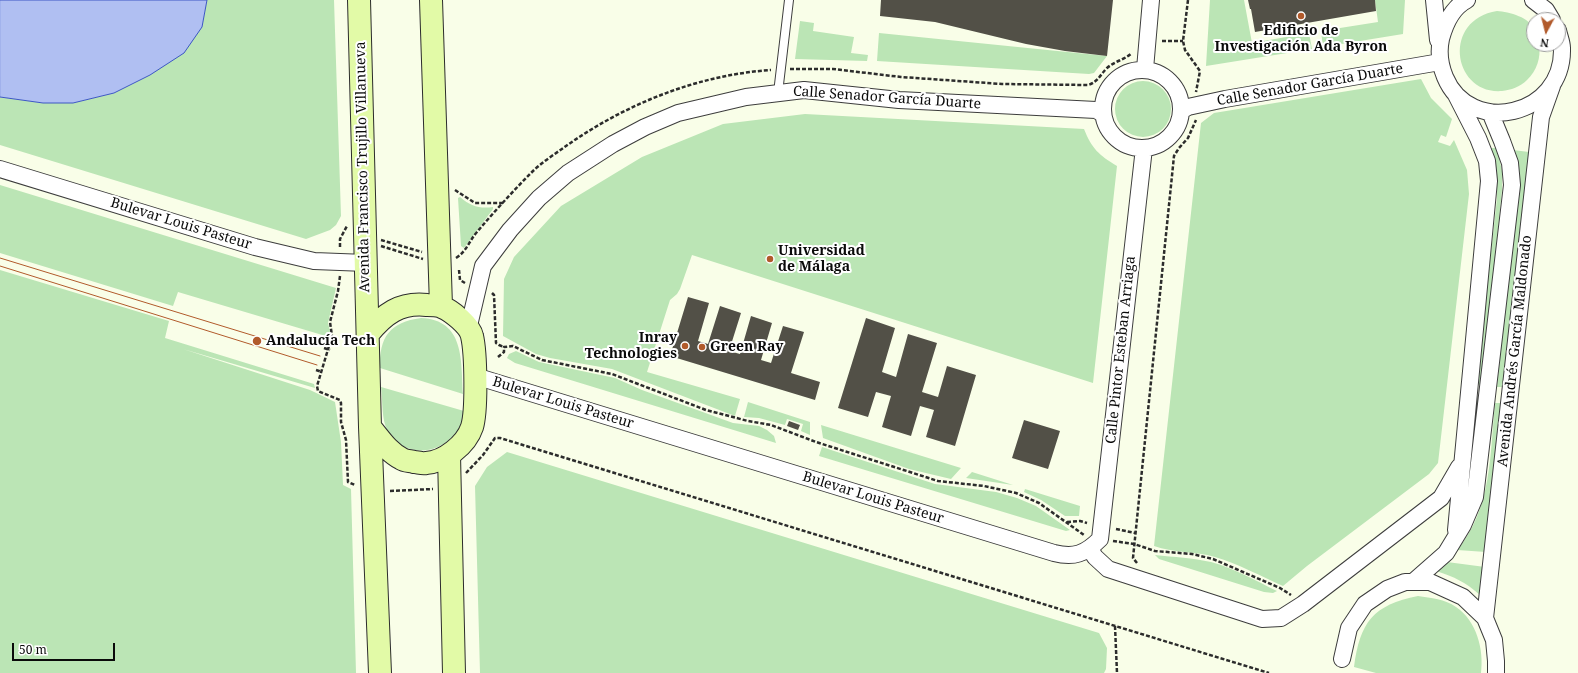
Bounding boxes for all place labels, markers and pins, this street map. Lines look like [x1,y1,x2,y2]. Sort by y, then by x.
marker: Edificio de Investigación Ada Byron [1296,11,1306,21]
place label: Edificio de Investigación Ada Byron [1215,23,1387,56]
place label: Universidad de Málaga [778,243,865,276]
marker: Universidad de Málaga [765,254,775,264]
place label: Inray Technologies [585,330,677,362]
place label: Andalucía Tech [266,333,375,349]
marker: Andalucía Tech [251,335,263,347]
place label: Green Ray [710,339,783,355]
marker: Inray Technologies [680,341,690,351]
marker: Green Ray [697,342,707,352]

